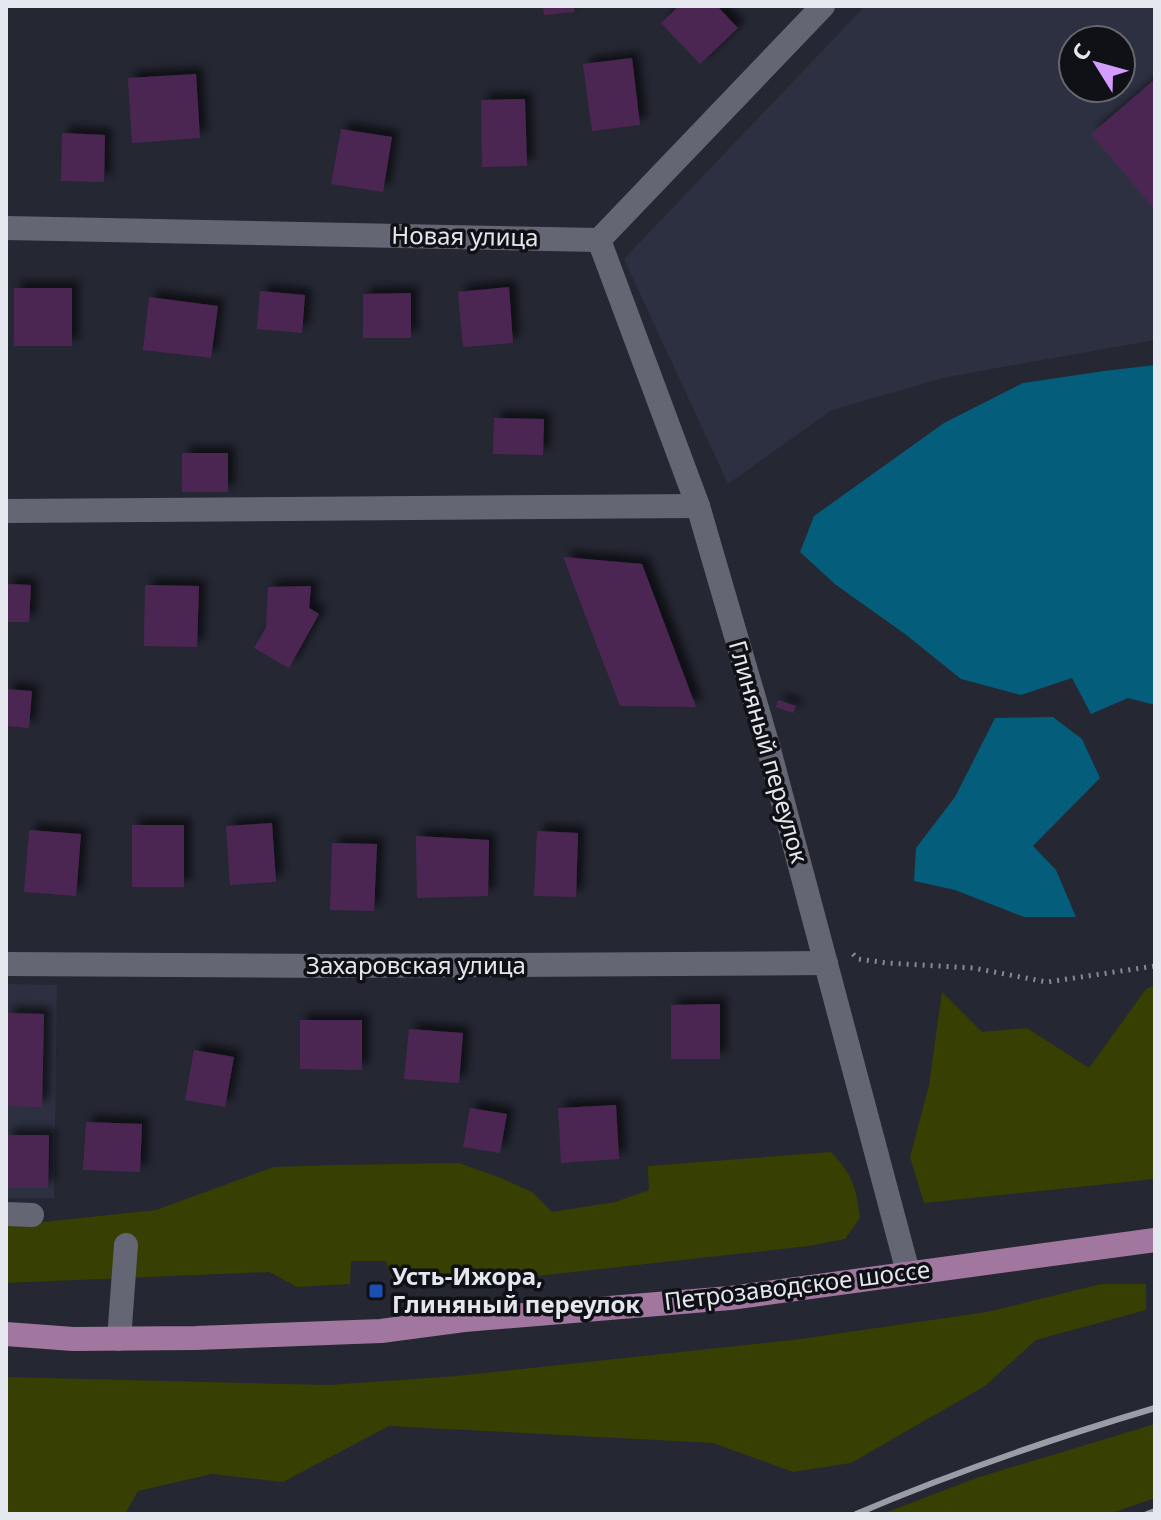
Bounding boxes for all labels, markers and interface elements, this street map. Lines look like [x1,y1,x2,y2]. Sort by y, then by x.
north arrow [1057,24,1137,104]
text: С [1064,37,1096,66]
street label: Новая улица [391,218,539,253]
street label: Глиняный переулок [722,636,817,867]
street label: Захаровская улица [306,948,526,981]
street label: Петрозаводское шоссе [662,1252,932,1317]
place label: Усть-Ижора, Глиняный переулок [392,1259,640,1320]
marker: Усть-Ижора, Глиняный переулок [367,1282,385,1300]

